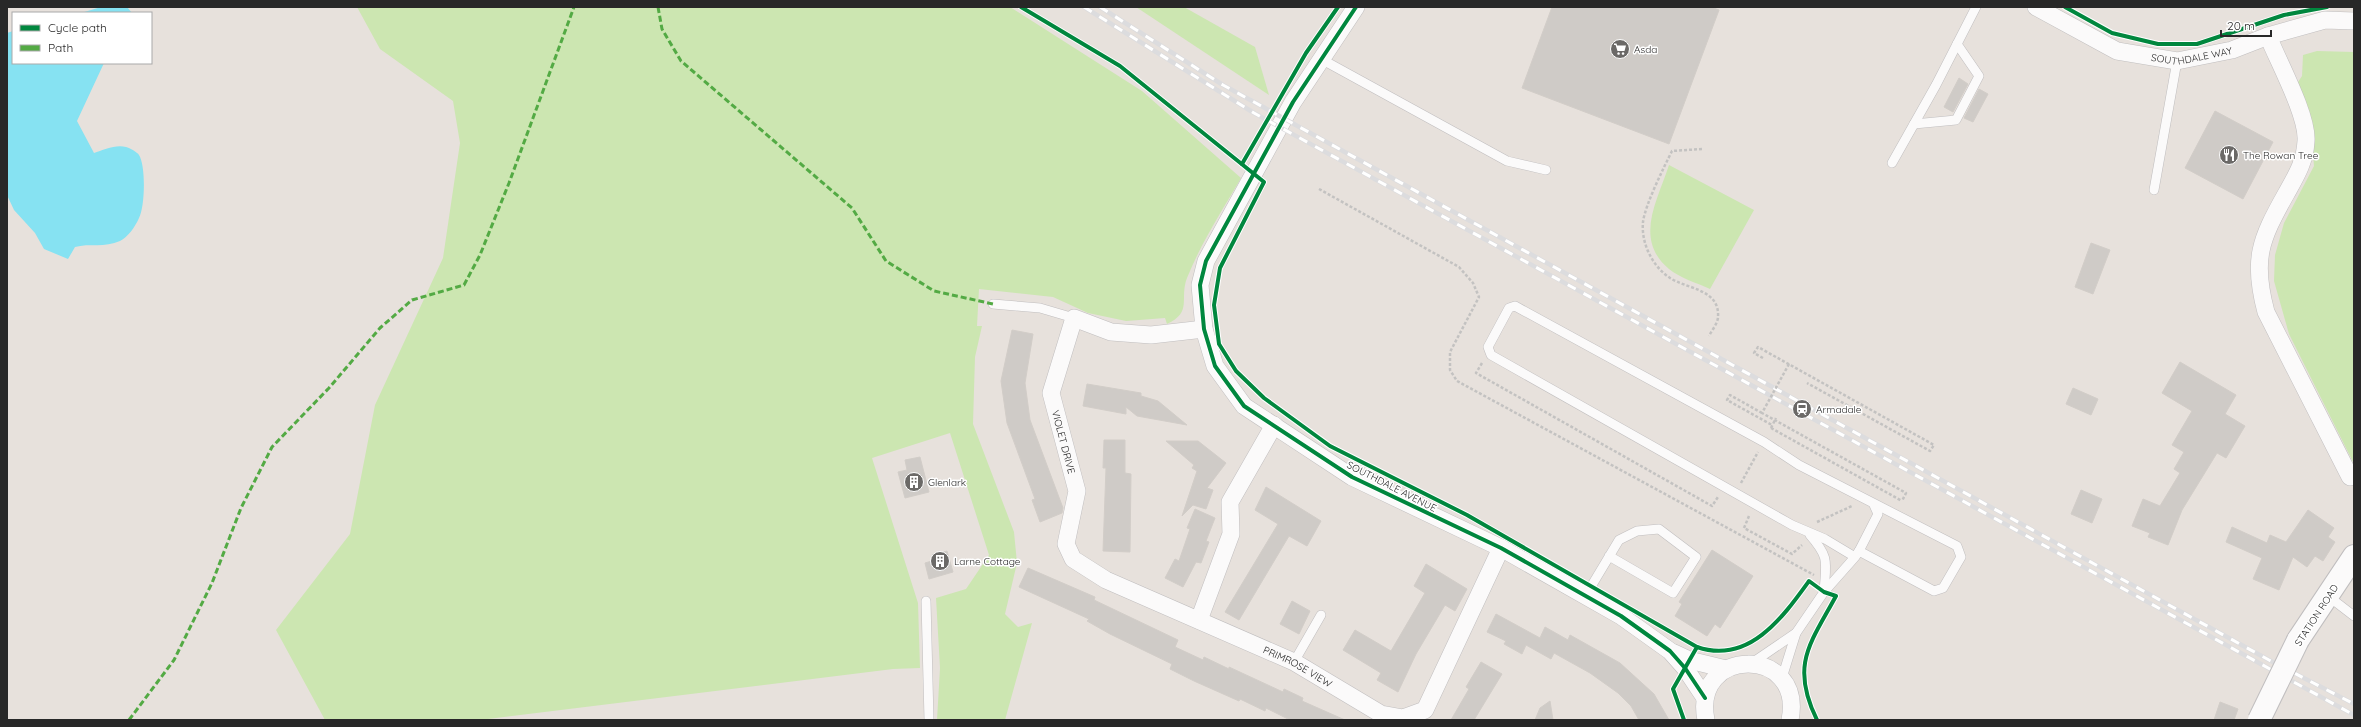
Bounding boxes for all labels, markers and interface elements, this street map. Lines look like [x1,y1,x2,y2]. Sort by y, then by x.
legend [12,12,152,64]
scale bar [2221,12,2271,38]
text: 20 m [2227,18,2255,33]
text: Cycle path [48,20,107,35]
supermarket icon: Asda [1609,38,1631,60]
text: Path [48,40,73,55]
place label: Asda [1634,43,1657,56]
street label: SOUTHDALE WAY [2150,44,2234,68]
restaurant icon: The Rowan Tree [2218,144,2240,166]
place label: The Rowan Tree [2243,149,2319,162]
station icon: Armadale [1791,398,1813,420]
place label: Armadale [1816,403,1862,416]
street label: VIOLET DRIVE [1049,409,1078,476]
street label: SOUTHDALE AVENUE [1345,458,1439,515]
building icon: Glenlark [903,471,925,493]
place label: Glenlark [928,476,966,489]
building icon: Larne Cottage [929,550,951,572]
place label: Larne Cottage [954,555,1021,568]
street label: STATION ROAD [2292,582,2341,649]
street label: PRIMROSE VIEW [1261,643,1335,690]

